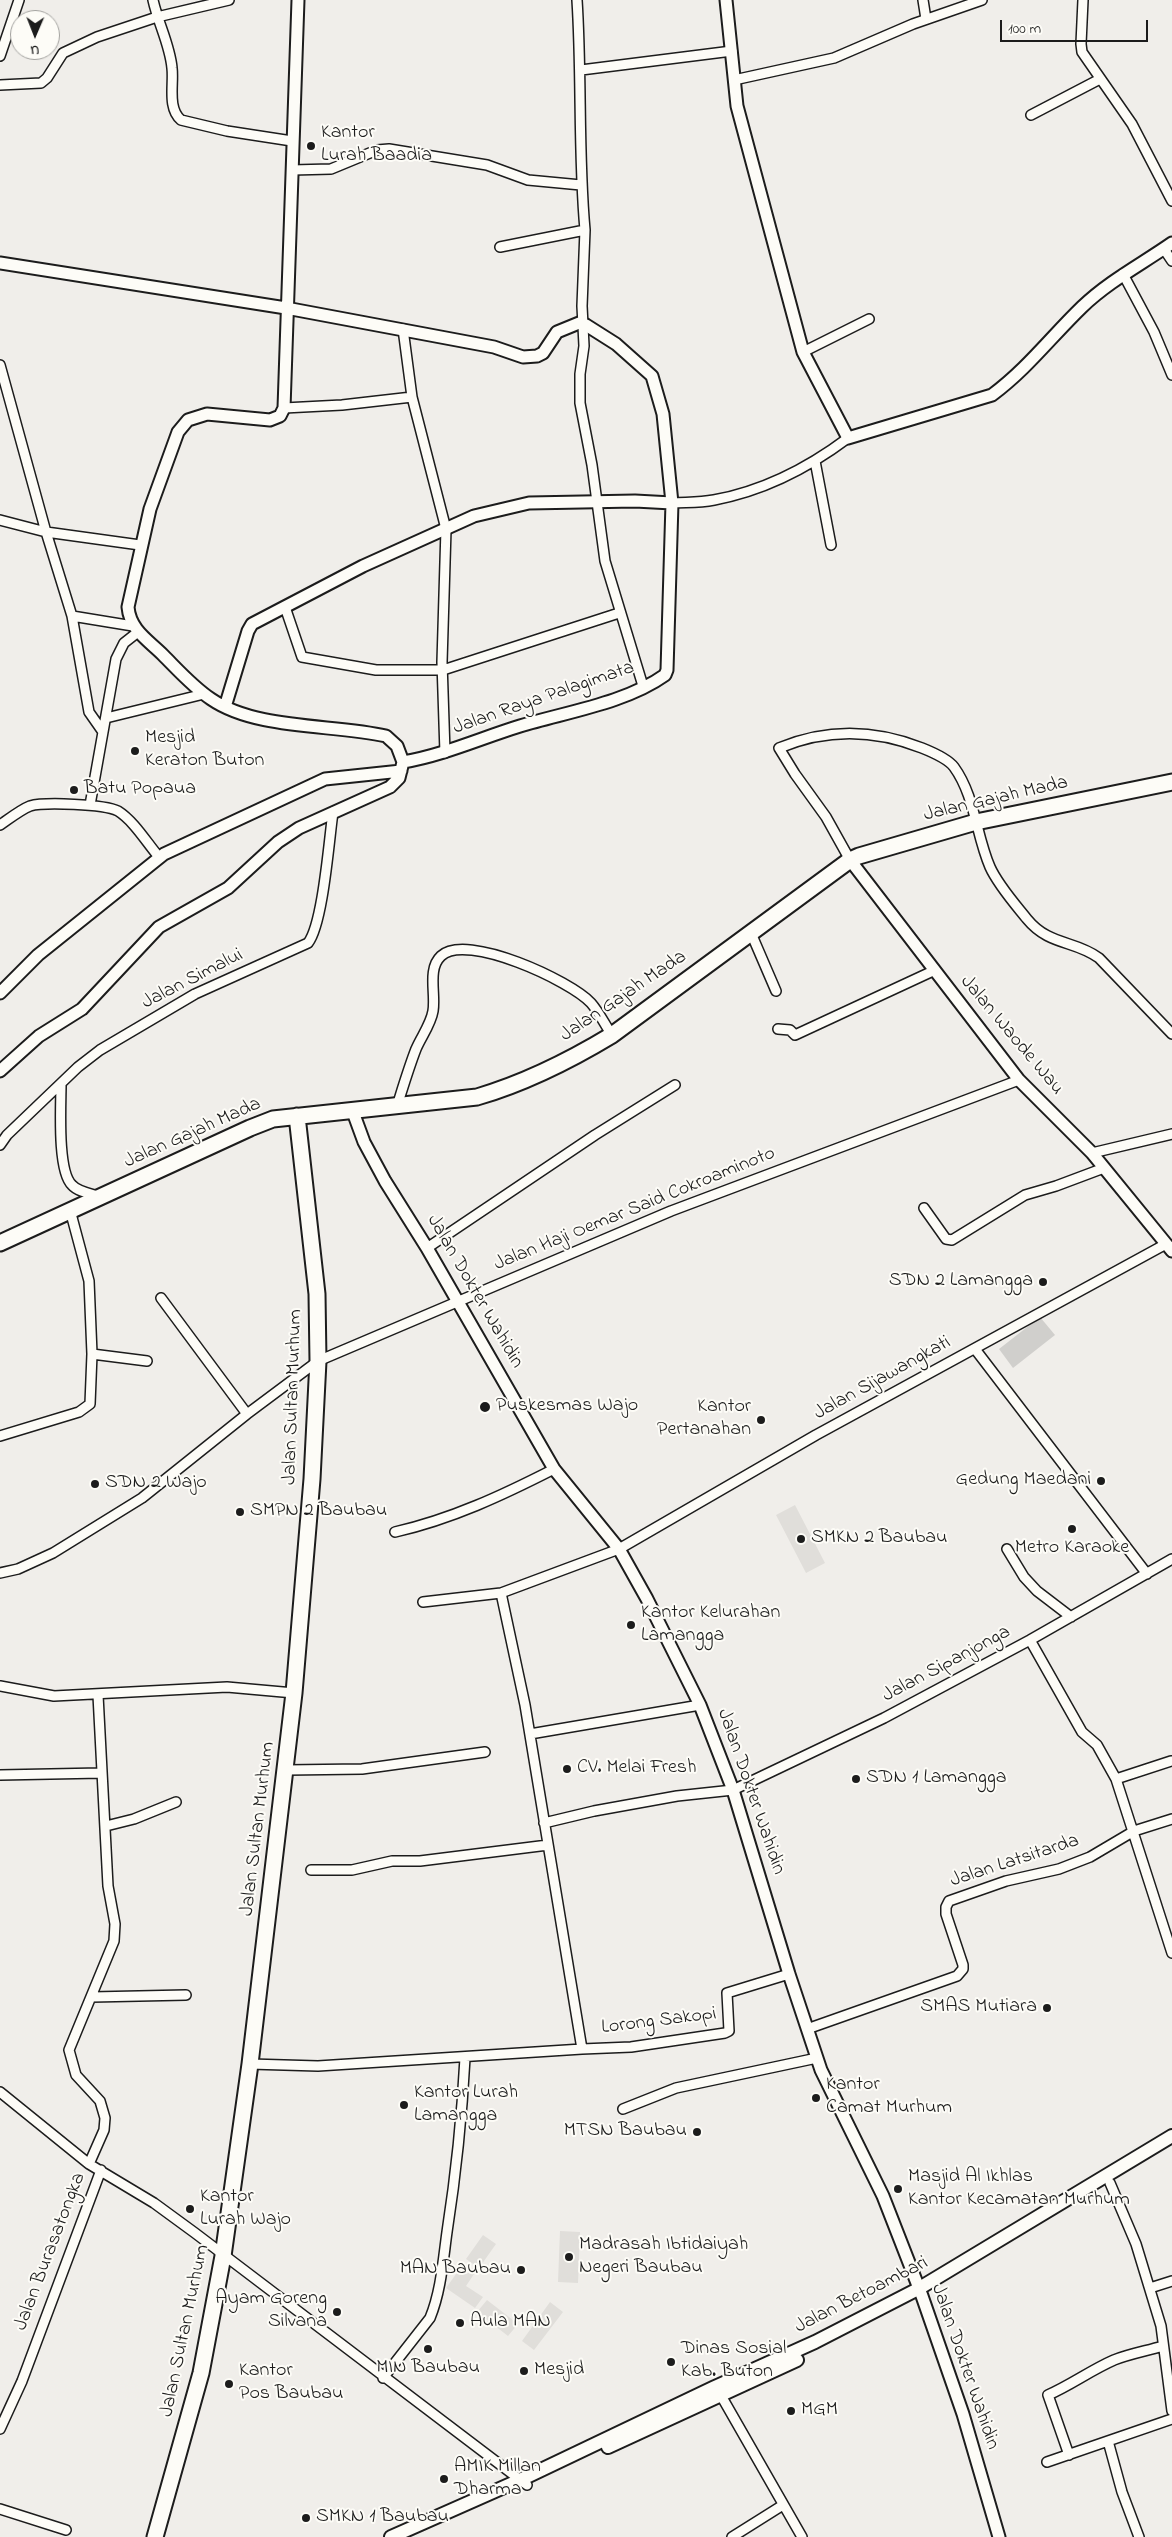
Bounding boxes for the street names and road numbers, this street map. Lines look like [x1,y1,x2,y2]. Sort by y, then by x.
street label: Jalan Raya Palagimata [450,657,638,741]
street label: Jalan Gajah Mada [922,772,1070,828]
street label: Jalan Simalui [138,944,248,1016]
street label: Jalan Gajah Mada [556,946,692,1048]
street label: Jalan Waode Wau [954,971,1068,1101]
street label: Jalan Gajah Mada [121,1093,265,1175]
street label: Jalan Haji Oemar Said Cokroaminoto [491,1142,779,1278]
street label: Jalan Dokter Wahidin [420,1211,528,1373]
street label: Jalan Sultan Murhum [279,1309,309,1485]
street label: Jalan Sijawangkati [810,1331,956,1427]
street label: Jalan Sipanjonga [879,1621,1015,1709]
street label: Jalan Dokter Wahidin [710,1706,790,1878]
street label: Jalan Sultan Murhum [236,1740,282,1918]
street label: Jalan Latsitarda [948,1830,1082,1894]
street label: Lorong Sakopi [600,2003,718,2041]
street label: Jalan Burasatongka [10,2170,92,2334]
street label: Jalan Sultan Murhum [156,2243,216,2419]
street label: Jalan Betoambari [791,2252,933,2340]
street label: Jalan Dokter Wahidin [924,2281,1004,2453]

